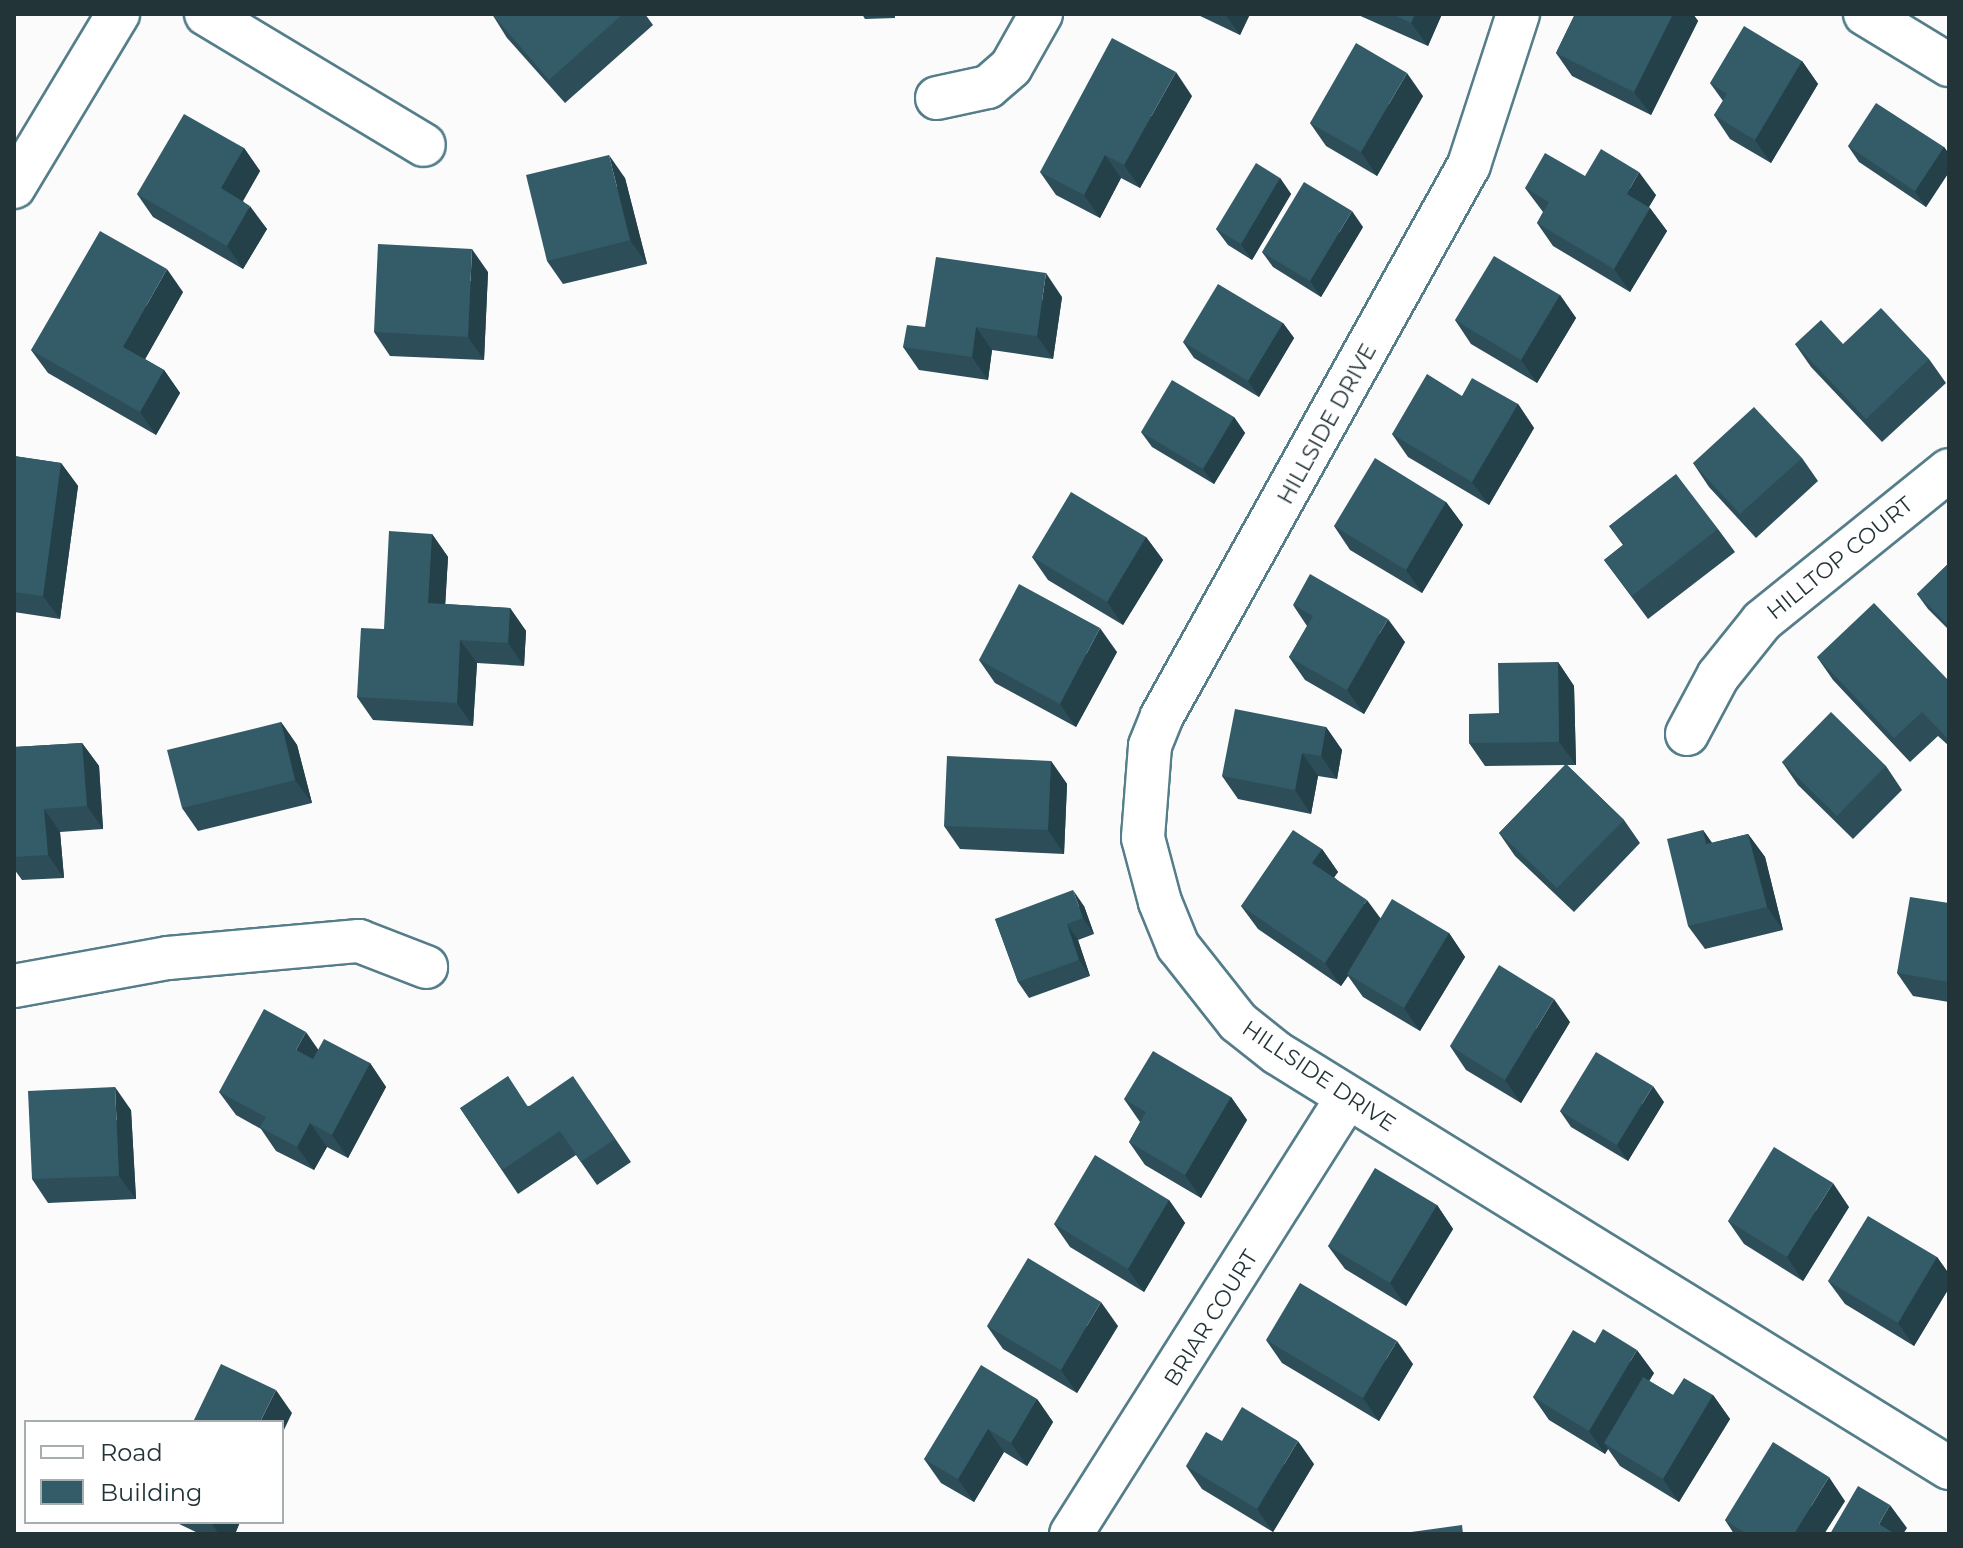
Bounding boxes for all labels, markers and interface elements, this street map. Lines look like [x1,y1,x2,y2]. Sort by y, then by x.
street label: HILLSIDE DRIVE [1272,339,1382,509]
street label: HILLTOP COURT [1762,491,1918,625]
street label: HILLSIDE DRIVE [1237,1015,1401,1137]
street label: BRIAR COURT [1159,1245,1263,1391]
legend [24,1420,284,1524]
text: Road [100,1438,163,1467]
text: Building [100,1478,203,1507]

